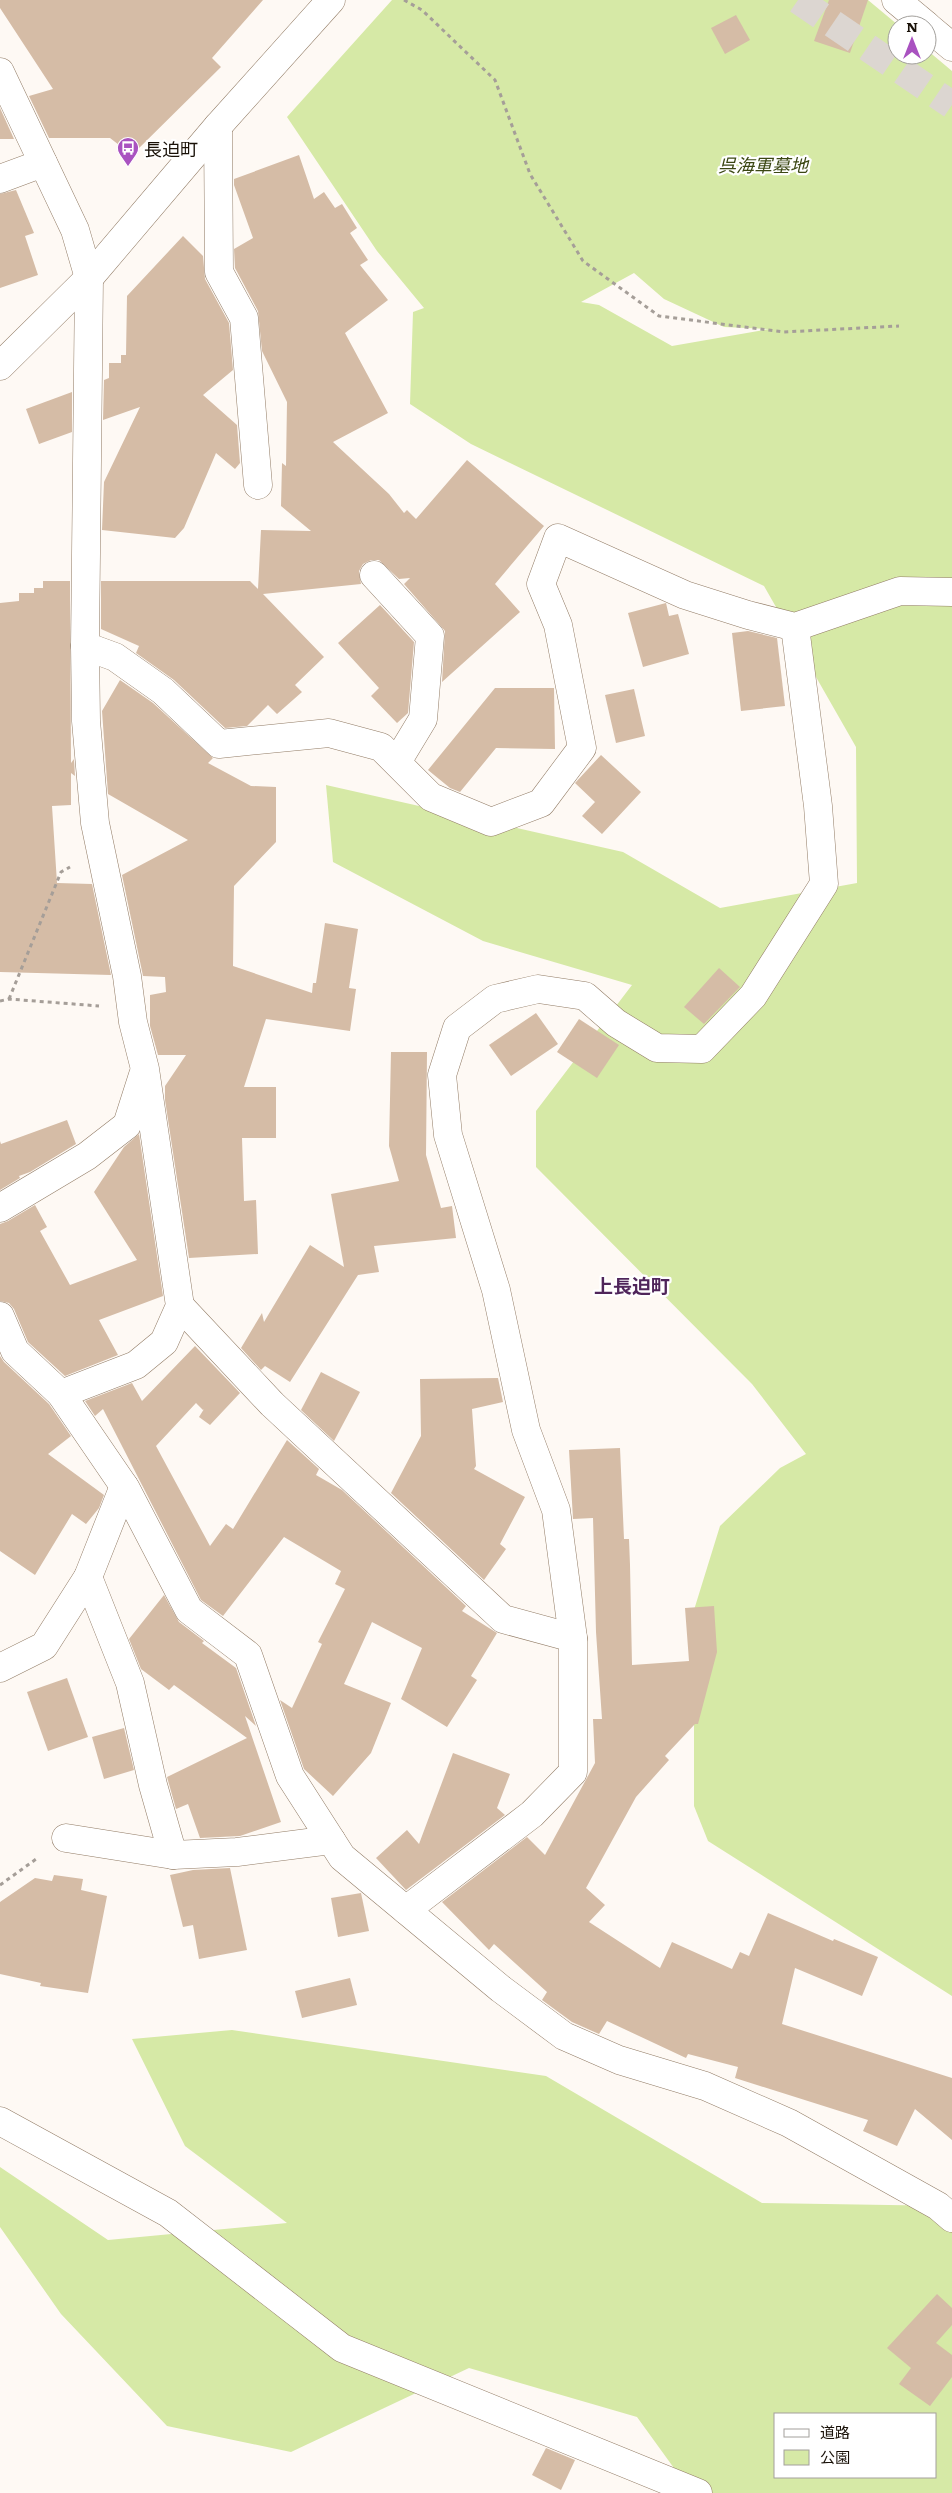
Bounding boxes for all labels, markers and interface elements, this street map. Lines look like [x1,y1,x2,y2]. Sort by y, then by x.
north arrow [887,15,937,65]
text: N [906,16,918,36]
place label: 長迫町 [144,135,198,162]
bus stop icon: 長迫町 [116,136,140,167]
park label: 呉海軍墓地 [718,151,810,178]
district label: 上長迫町 [594,1271,670,1299]
legend [774,2413,937,2478]
text: 道路 [820,2420,850,2443]
text: 公園 [820,2445,850,2468]

